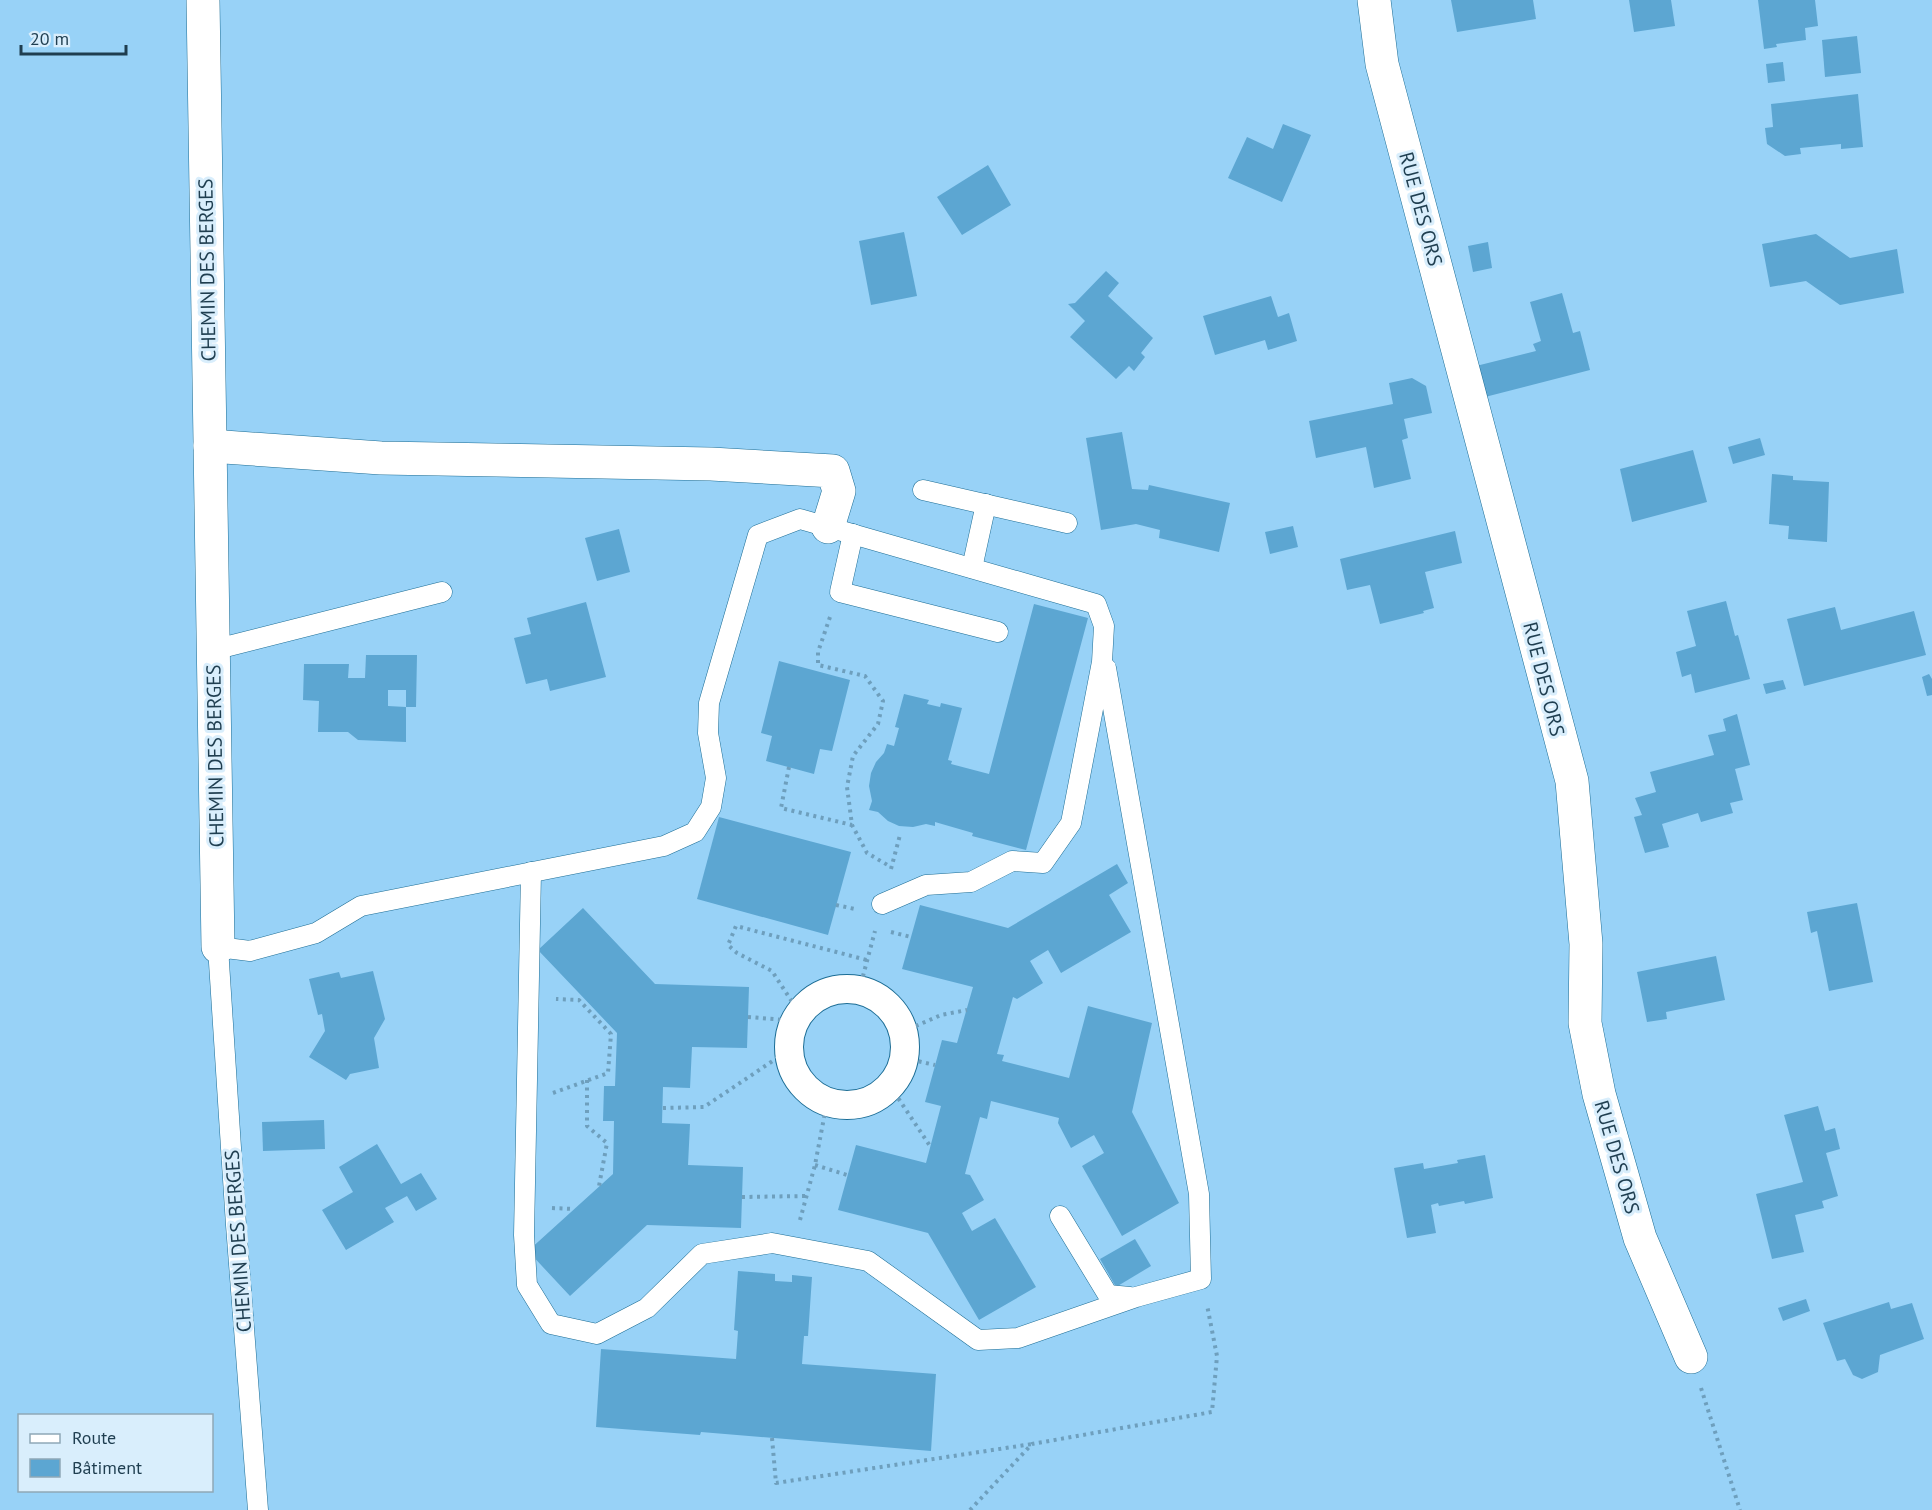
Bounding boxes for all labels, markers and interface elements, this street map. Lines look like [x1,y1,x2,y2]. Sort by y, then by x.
scale bar [21,18,126,56]
text: 20 m [30,27,69,50]
street label: RUE DES ORS [1393,149,1449,269]
street label: CHEMIN DES BERGES [192,178,222,362]
street label: RUE DES ORS [1517,619,1571,739]
street label: CHEMIN DES BERGES [200,664,230,848]
street label: RUE DES ORS [1588,1097,1646,1217]
street label: CHEMIN DES BERGES [219,1149,257,1333]
legend [18,1414,213,1492]
text: Route [72,1426,116,1449]
text: Bâtiment [72,1456,142,1479]

